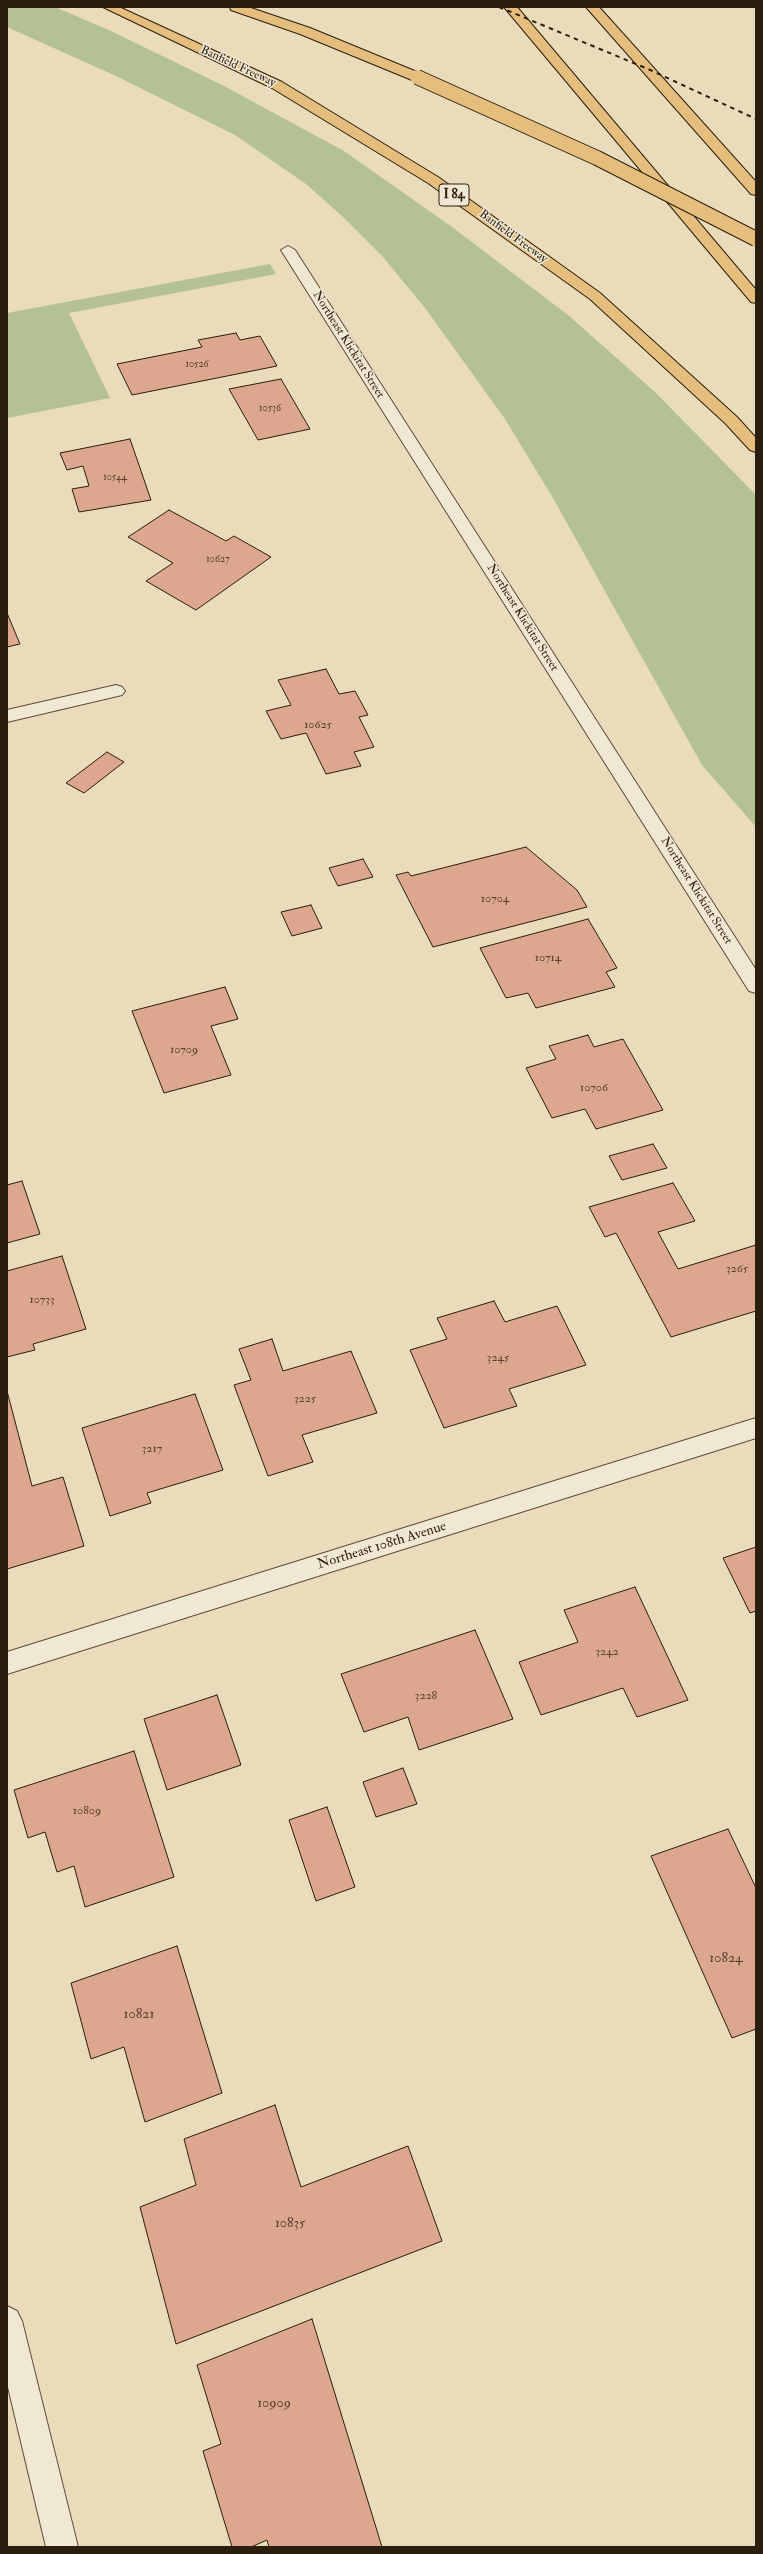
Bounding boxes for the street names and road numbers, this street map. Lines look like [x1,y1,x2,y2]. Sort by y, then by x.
street label: Banfield Freeway [198,43,278,91]
road number: I 84 [439,184,469,206]
street label: Banfield Freeway [476,207,550,267]
street label: Northeast Klickitat Street [309,289,387,401]
street label: Northeast Klickitat Street [483,562,561,674]
street label: Northeast Klickitat Street [657,835,735,947]
street label: Northeast 108th Avenue [315,1518,449,1574]

